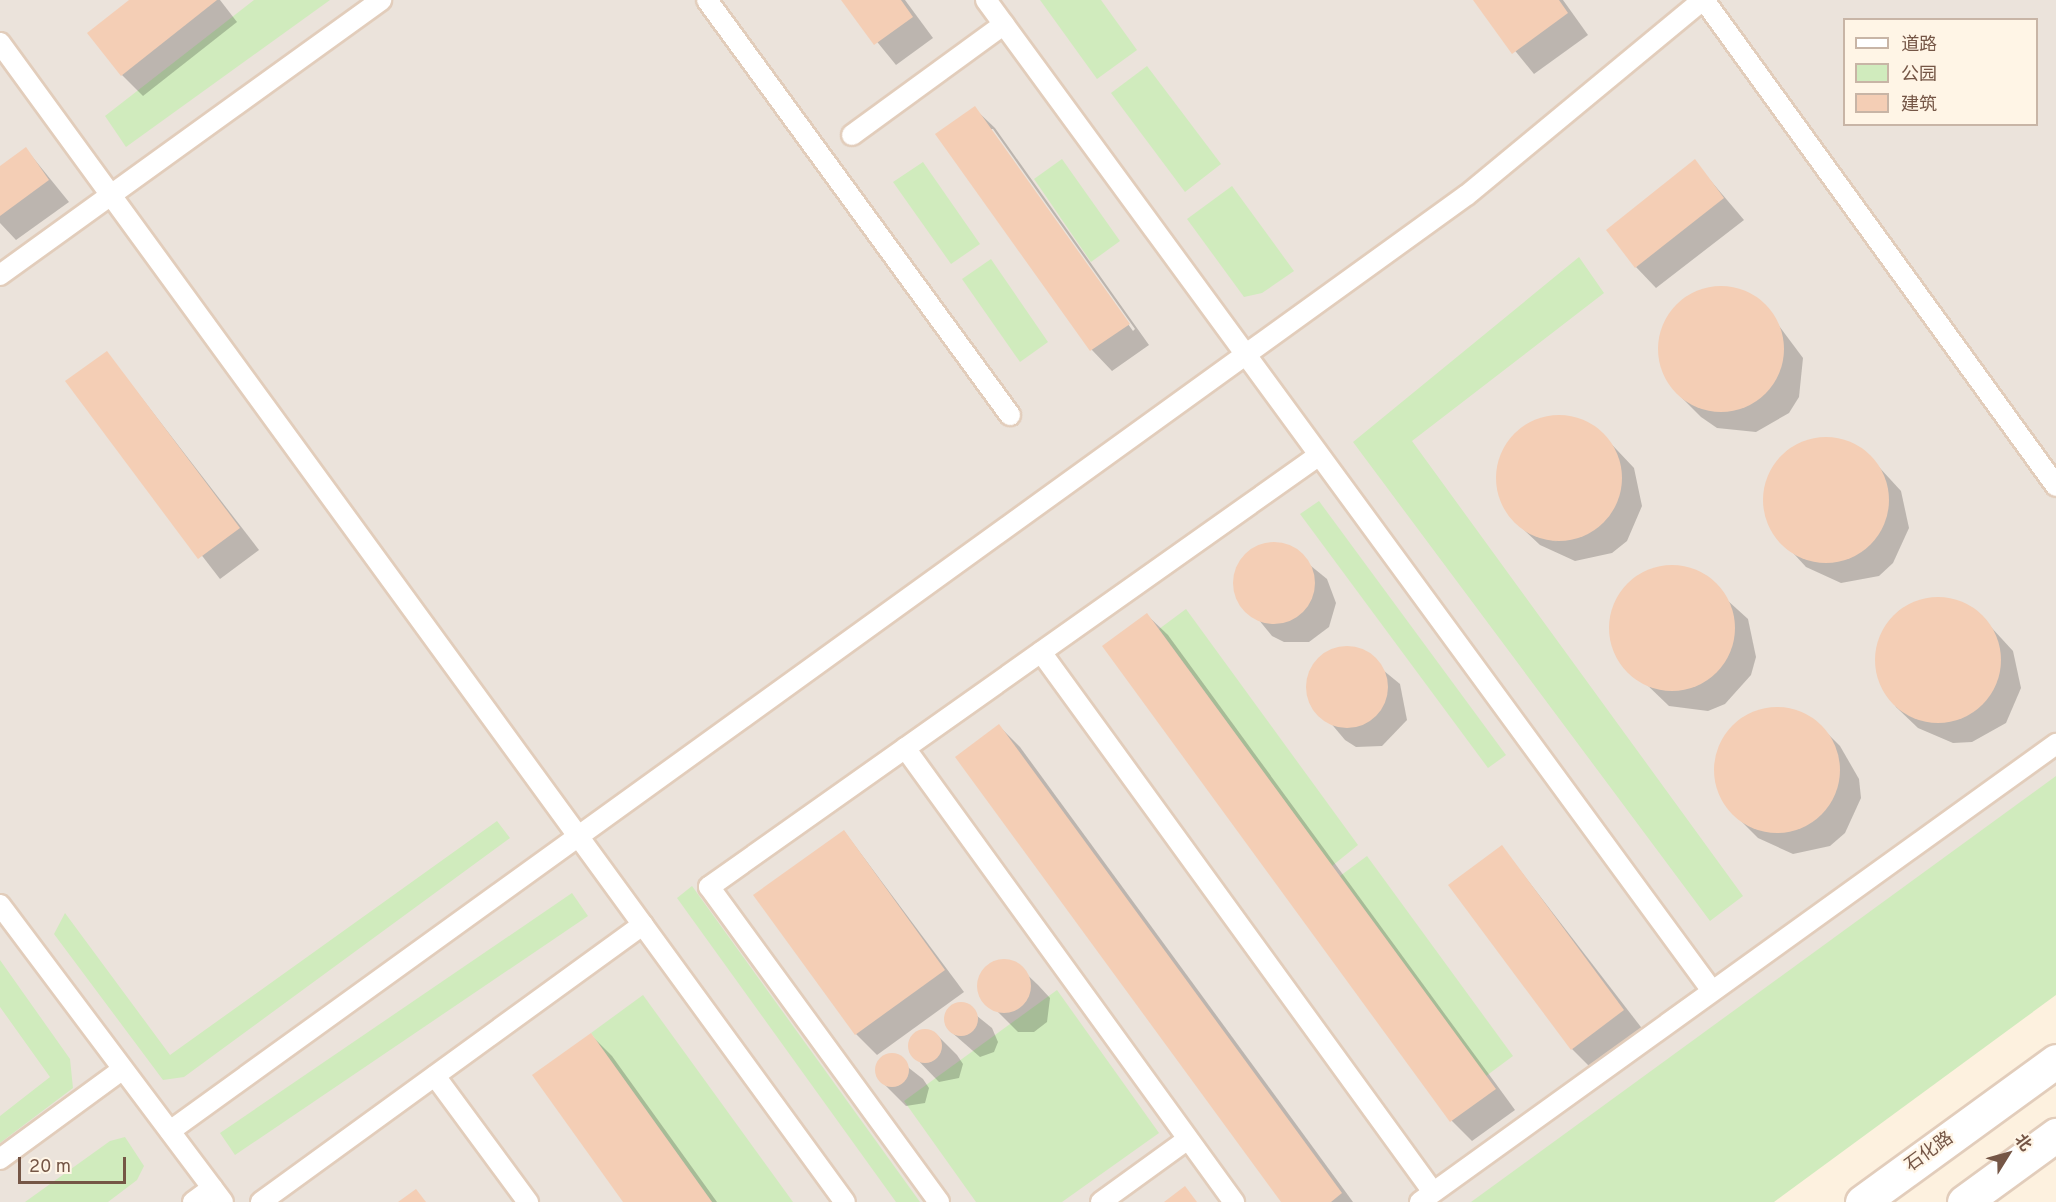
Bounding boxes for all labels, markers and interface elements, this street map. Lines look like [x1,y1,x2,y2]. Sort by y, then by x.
legend [1843,18,2038,126]
text: 道路 [1901,34,1937,57]
text: 公园 [1901,64,1937,87]
text: 建筑 [1901,94,1937,117]
north arrow [1978,1124,2038,1184]
street label: 石化路 [1902,1128,1958,1178]
text: 北 [2010,1131,2035,1156]
scale bar [21,1145,129,1183]
text: 20 m [29,1156,71,1179]

